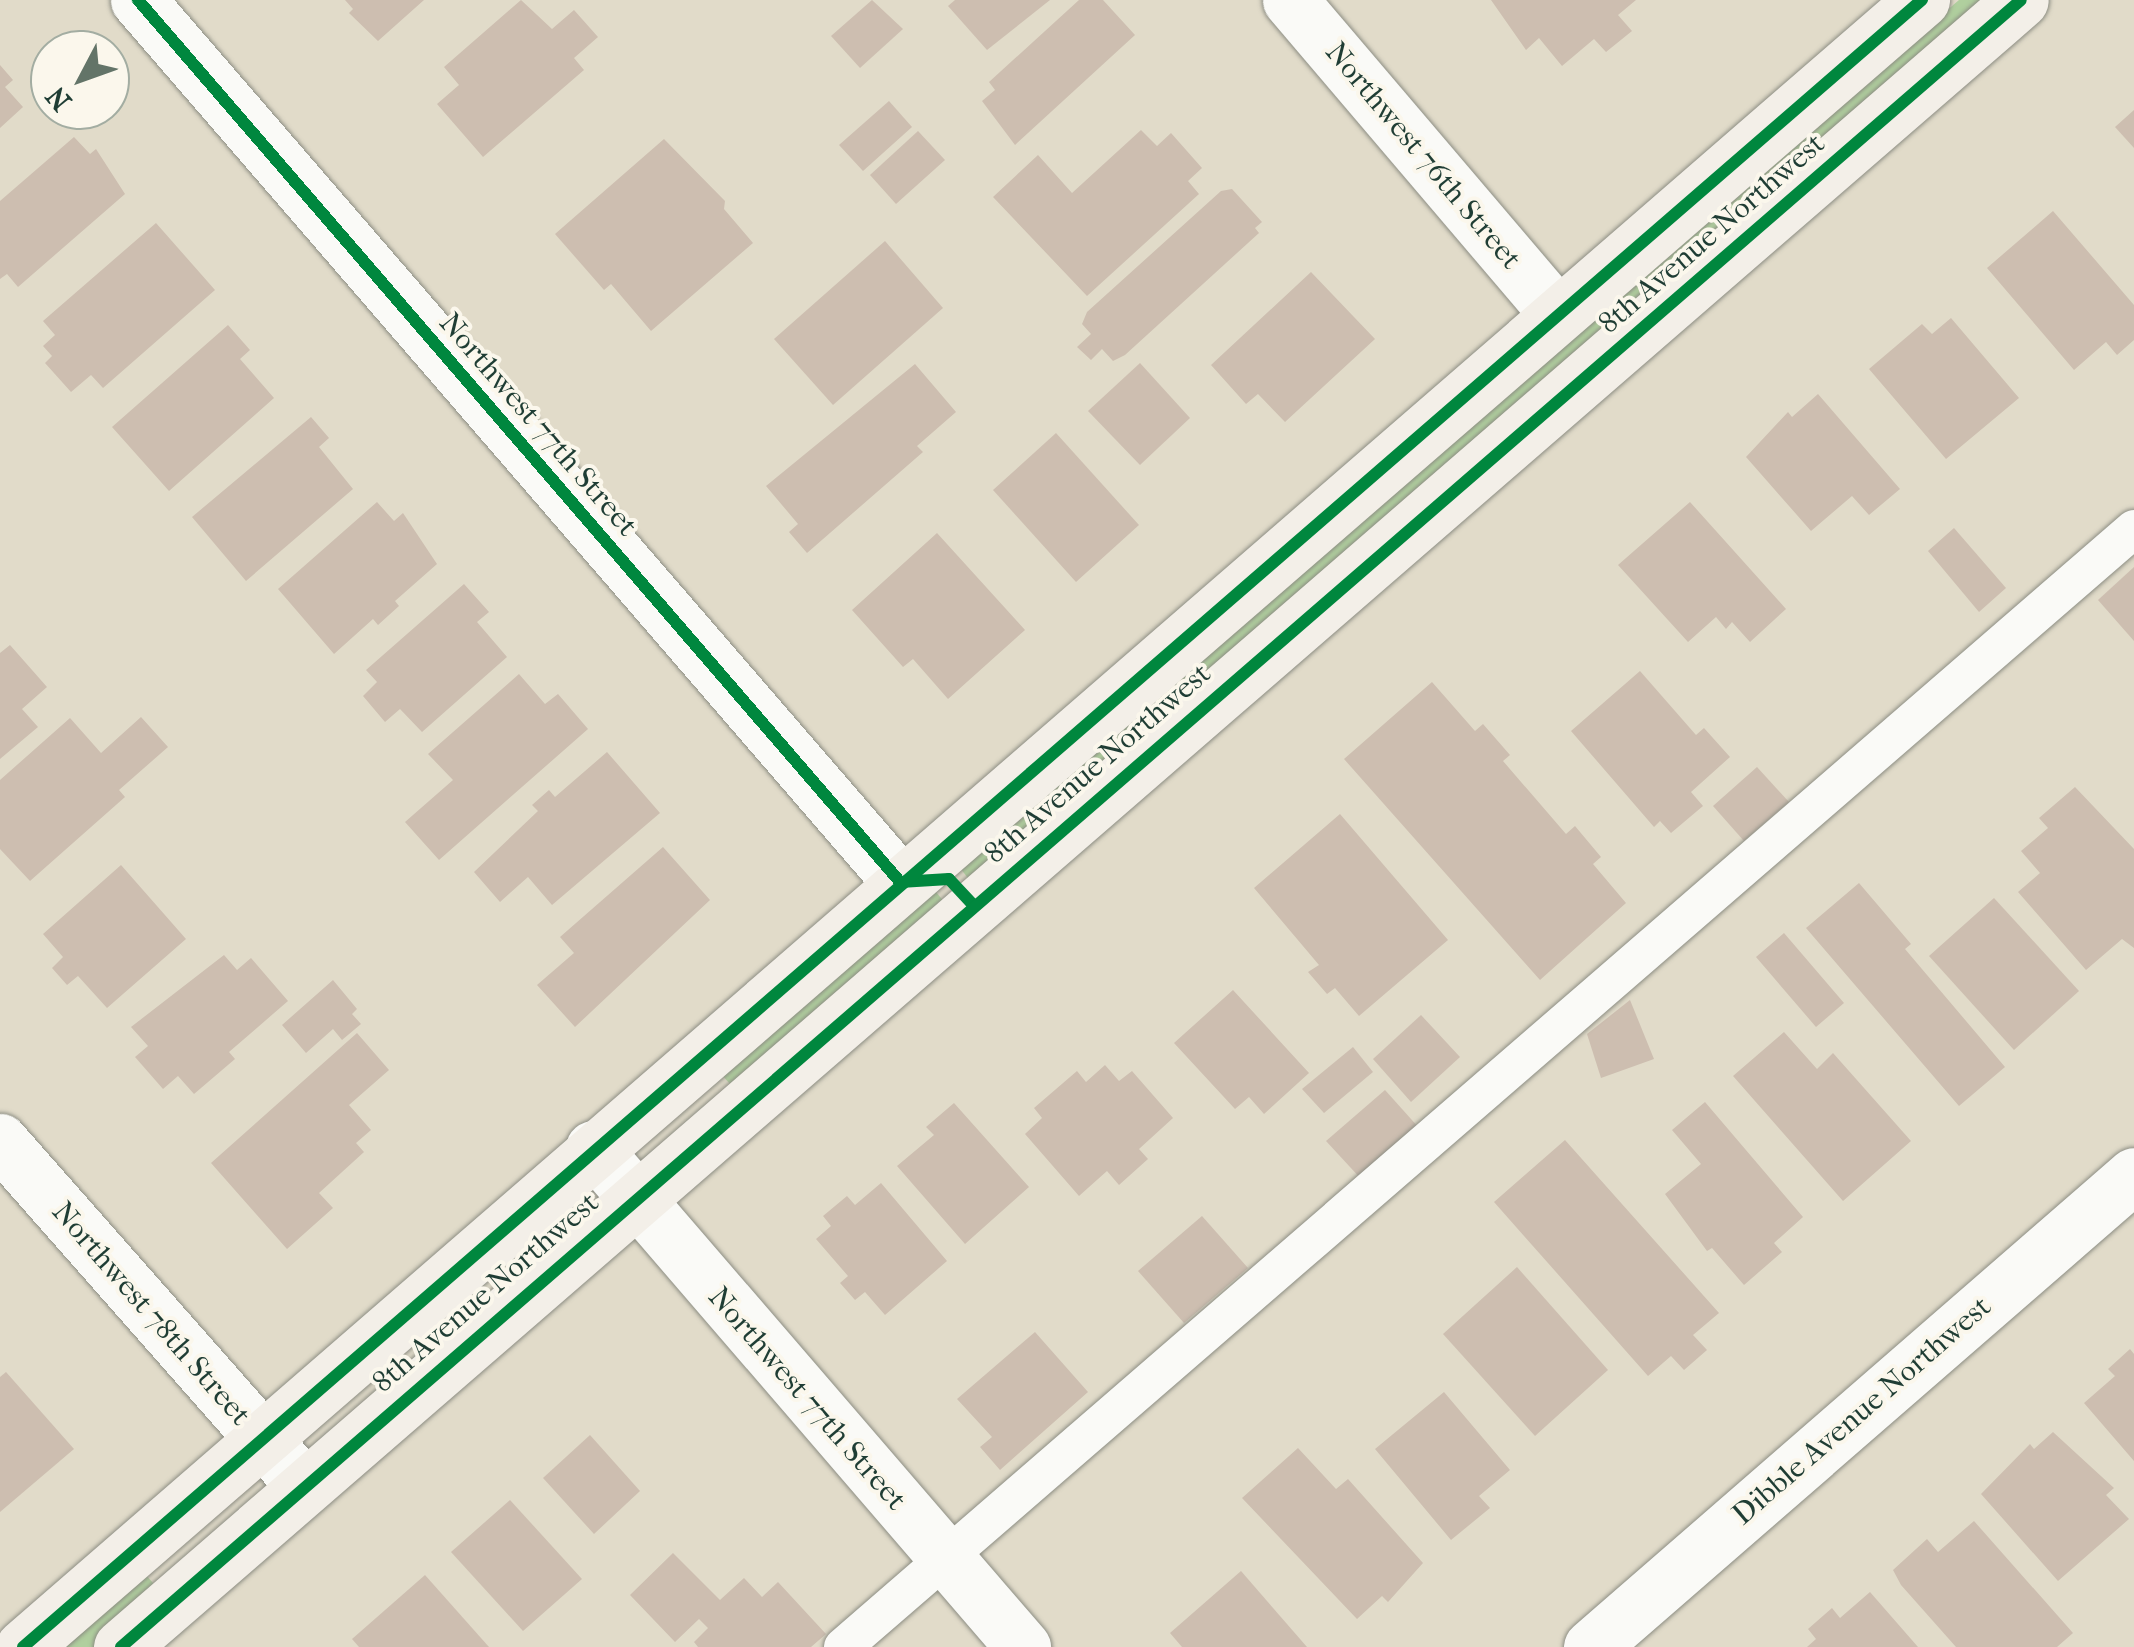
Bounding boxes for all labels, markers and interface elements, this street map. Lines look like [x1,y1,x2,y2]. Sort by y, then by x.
north arrow [30,30,130,130]
street label: Northwest 76th Street [1317,35,1529,277]
text: N [39,80,78,118]
street label: 8th Avenue Northwest [1592,126,1832,342]
street label: Northwest 77th Street [431,306,645,544]
street label: 8th Avenue Northwest [978,656,1218,872]
street label: 8th Avenue Northwest [366,1185,606,1401]
street label: Northwest 78th Street [44,1195,258,1433]
street label: Northwest 77th Street [700,1280,914,1518]
street label: Dibble Avenue Northwest [1725,1289,1999,1533]

